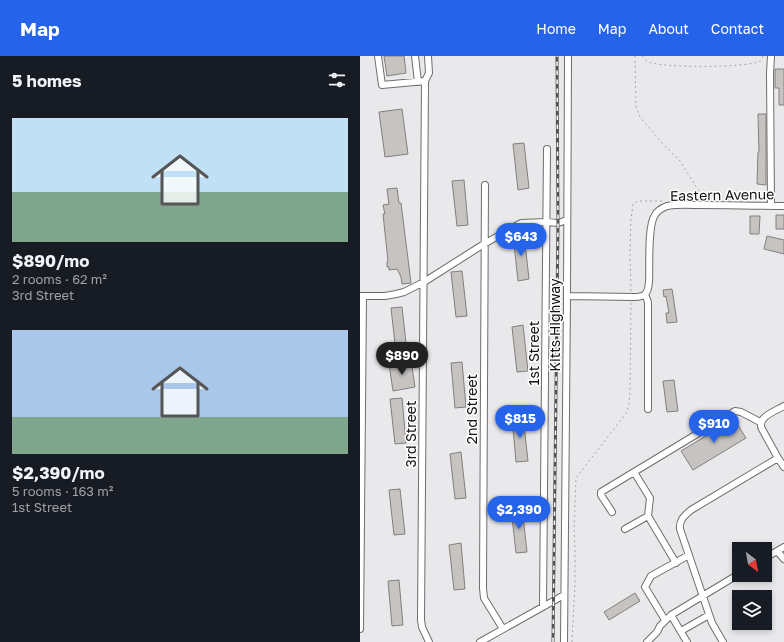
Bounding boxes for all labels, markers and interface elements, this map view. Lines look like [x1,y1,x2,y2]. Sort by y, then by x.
text: Map [20,17,60,40]
text: Home [536,20,576,37]
text: Map [598,20,626,37]
text: About [648,20,689,37]
text: Contact [711,20,764,37]
icon: filters [326,69,348,91]
text: 5 homes [12,70,82,91]
icon: home [144,144,216,216]
street label: Eastern Avenue [670,185,774,204]
pin: $643 [497,223,545,257]
text: $643 [504,228,538,244]
text: $890/mo [12,250,89,271]
text: 2 rooms · 62 m² [12,271,107,287]
street label: Kitts Highway [546,278,563,372]
text: 3rd Street [12,287,74,303]
street label: 1st Street [525,321,542,385]
pin: $890 [378,342,426,376]
text: $890 [385,347,419,363]
icon: home [144,356,216,428]
street label: 2nd Street [463,374,480,444]
street label: 3rd Street [402,400,419,468]
pin: $815 [496,405,544,439]
text: $815 [504,410,536,426]
pin: $910 [690,410,738,444]
text: $910 [698,415,730,431]
text: $2,390/mo [12,462,105,483]
text: 5 rooms · 163 m² [12,483,113,499]
pin: $2,390 [486,496,552,530]
text: 1st Street [12,499,72,515]
text: $2,390 [496,501,542,517]
north arrow [732,542,772,582]
map controls [732,542,772,630]
button: layers [732,590,772,630]

